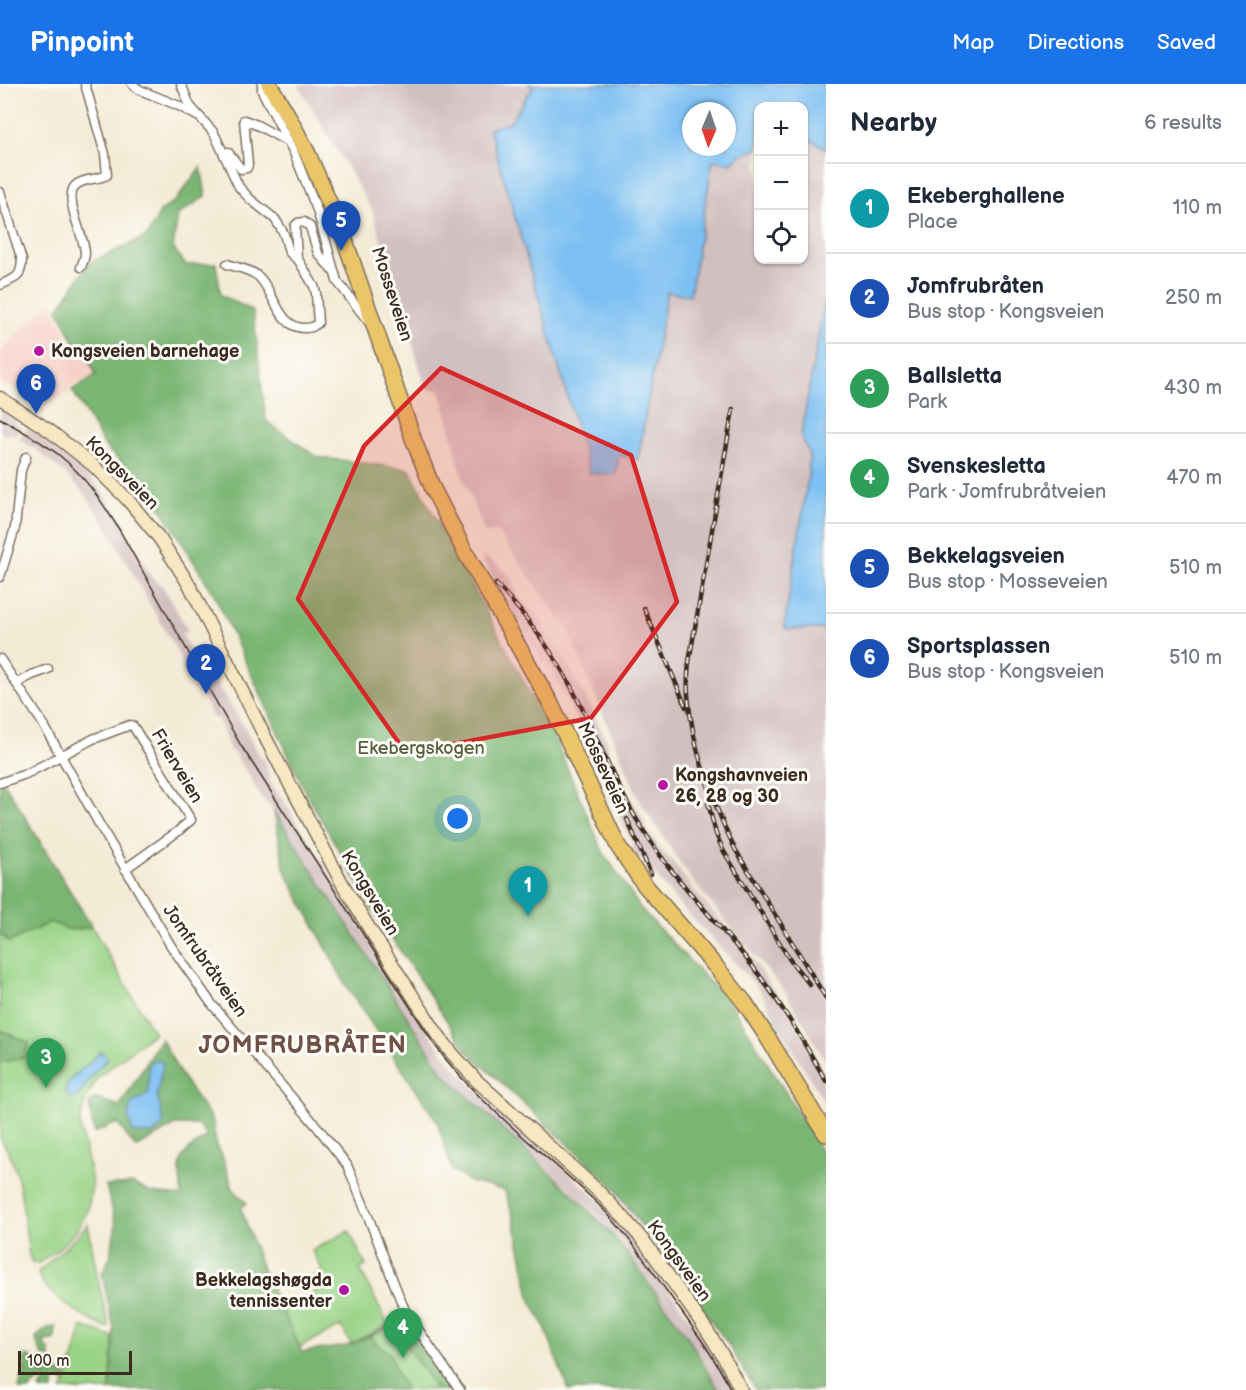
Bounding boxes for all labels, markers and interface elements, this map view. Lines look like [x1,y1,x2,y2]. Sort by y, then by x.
text: Pinpoint [30,26,134,59]
text: Map [952,30,995,55]
text: Directions [1028,30,1124,55]
text: Saved [1157,30,1216,55]
north arrow [682,102,736,156]
map controls [754,102,808,264]
button: + [754,102,808,156]
text: Nearby [850,108,937,139]
text: 6 results [1144,111,1222,135]
button: − [754,156,808,210]
text: Ekeberghallene [907,183,1065,210]
text: 1 [865,196,874,220]
text: 110 m [1173,196,1222,220]
pin: 5 [322,202,360,251]
button: locate [754,210,808,264]
text: Place [907,210,958,234]
street label: Mosseveien [367,244,417,344]
text: Jomfrubråten [907,273,1044,300]
text: 2 [864,286,875,310]
text: 250 m [1165,286,1222,310]
text: Bus stop · Kongsveien [907,300,1104,324]
place label: Kongsveien barnehage [51,341,239,362]
marker: Kongsveien barnehage [32,344,46,358]
text: Ballsletta [907,363,1002,390]
pin: 6 [16,364,56,414]
text: 3 [864,376,875,400]
text: 430 m [1164,376,1222,400]
text: Park [907,390,947,414]
street label: Kongsveien [81,432,163,514]
text: Svenskesletta [907,453,1046,480]
text: 4 [864,466,875,490]
text: 470 m [1166,466,1222,490]
text: Park · Jomfrubråtveien [907,480,1106,504]
text: Bekkelagsveien [907,543,1065,570]
text: 5 [864,556,875,580]
text: 510 m [1169,556,1222,580]
text: Bus stop · Mosseveien [907,570,1108,594]
text: Sportsplassen [907,633,1050,660]
pin: 2 [186,644,226,694]
text: 6 [863,646,876,670]
text: 510 m [1169,646,1222,670]
text: Bus stop · Kongsveien [907,660,1104,684]
street label: Mosseveien [573,719,633,817]
street label: Frierveien [147,725,207,807]
park label: Ekebergskogen [357,738,485,759]
place label: Kongshavnveien 26, 28 og 30 [675,765,808,807]
marker: Kongshavnveien 26, 28 og 30 [656,778,670,792]
your location [443,804,472,833]
street label: Kongsveien [336,847,404,939]
pin: 1 [508,866,548,916]
street label: Jomfrubråtveien [158,901,252,1021]
district label: JOMFRUBRÅTEN [199,1028,407,1060]
pin: 3 [26,1038,66,1088]
street label: Kongsveien [643,1216,715,1306]
place label: Bekkelagshøgda tennissenter [195,1270,333,1312]
marker: Bekkelagshøgda tennissenter [337,1283,351,1297]
pin: 4 [384,1308,422,1358]
scale bar [18,1348,132,1376]
text: 100 m [27,1352,70,1371]

